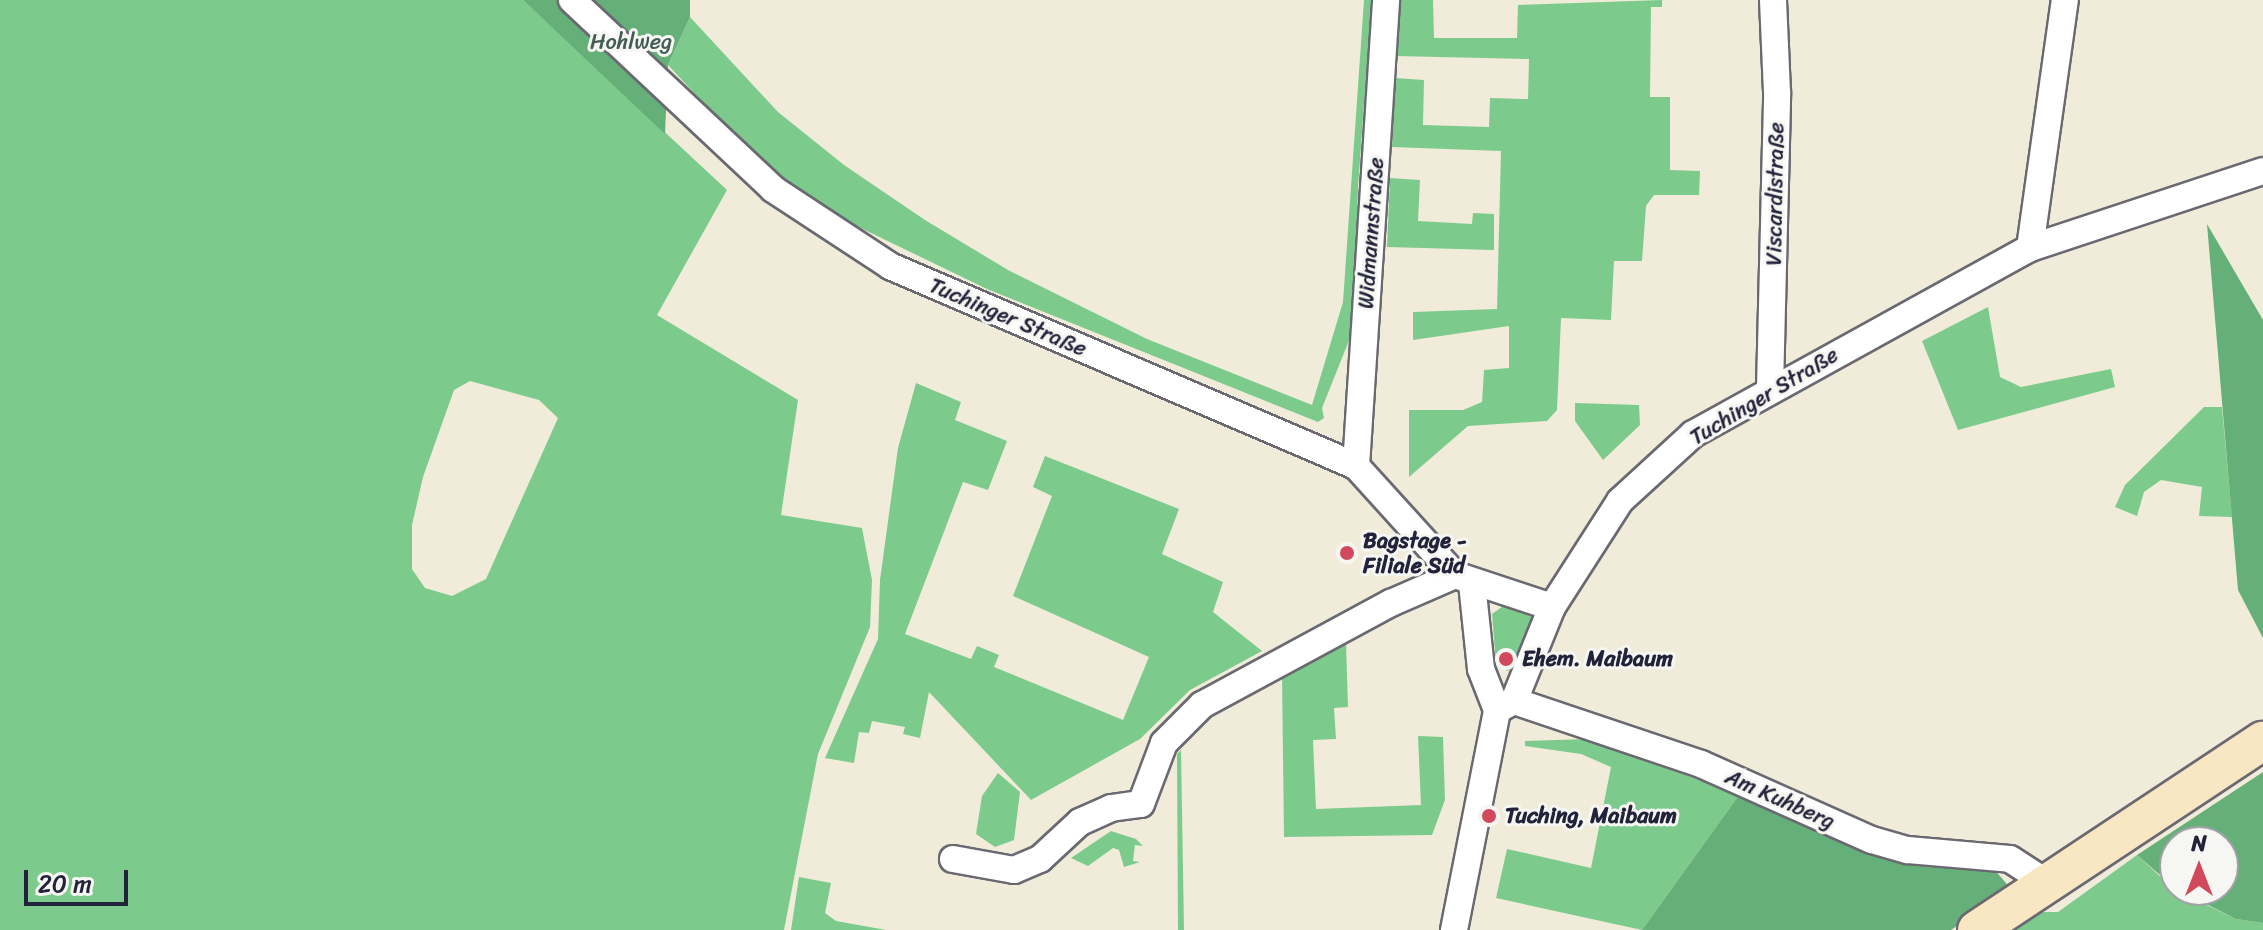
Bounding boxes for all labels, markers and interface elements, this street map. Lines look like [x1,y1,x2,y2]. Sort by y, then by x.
park label: Hohlweg [590,29,672,55]
street label: Viscardistraße [1761,122,1789,266]
street label: Widmannstraße [1353,156,1389,310]
street label: Tuchinger Straße [925,272,1091,362]
street label: Tuchinger Straße [1685,341,1843,451]
place label: Bagstage - Filiale Süd [1363,527,1467,578]
marker: Bagstage - Filiale Süd [1338,544,1356,562]
place label: Ehem. Maibaum [1522,646,1673,672]
marker: Ehem. Maibaum [1497,650,1515,668]
street label: Am Kuhberg [1721,763,1839,835]
place label: Tuching, Maibaum [1505,803,1677,829]
marker: Tuching, Maibaum [1480,807,1498,825]
text: N [2191,824,2207,863]
north arrow [2159,826,2239,906]
scale bar [28,854,132,904]
text: 20 m [38,863,92,905]

